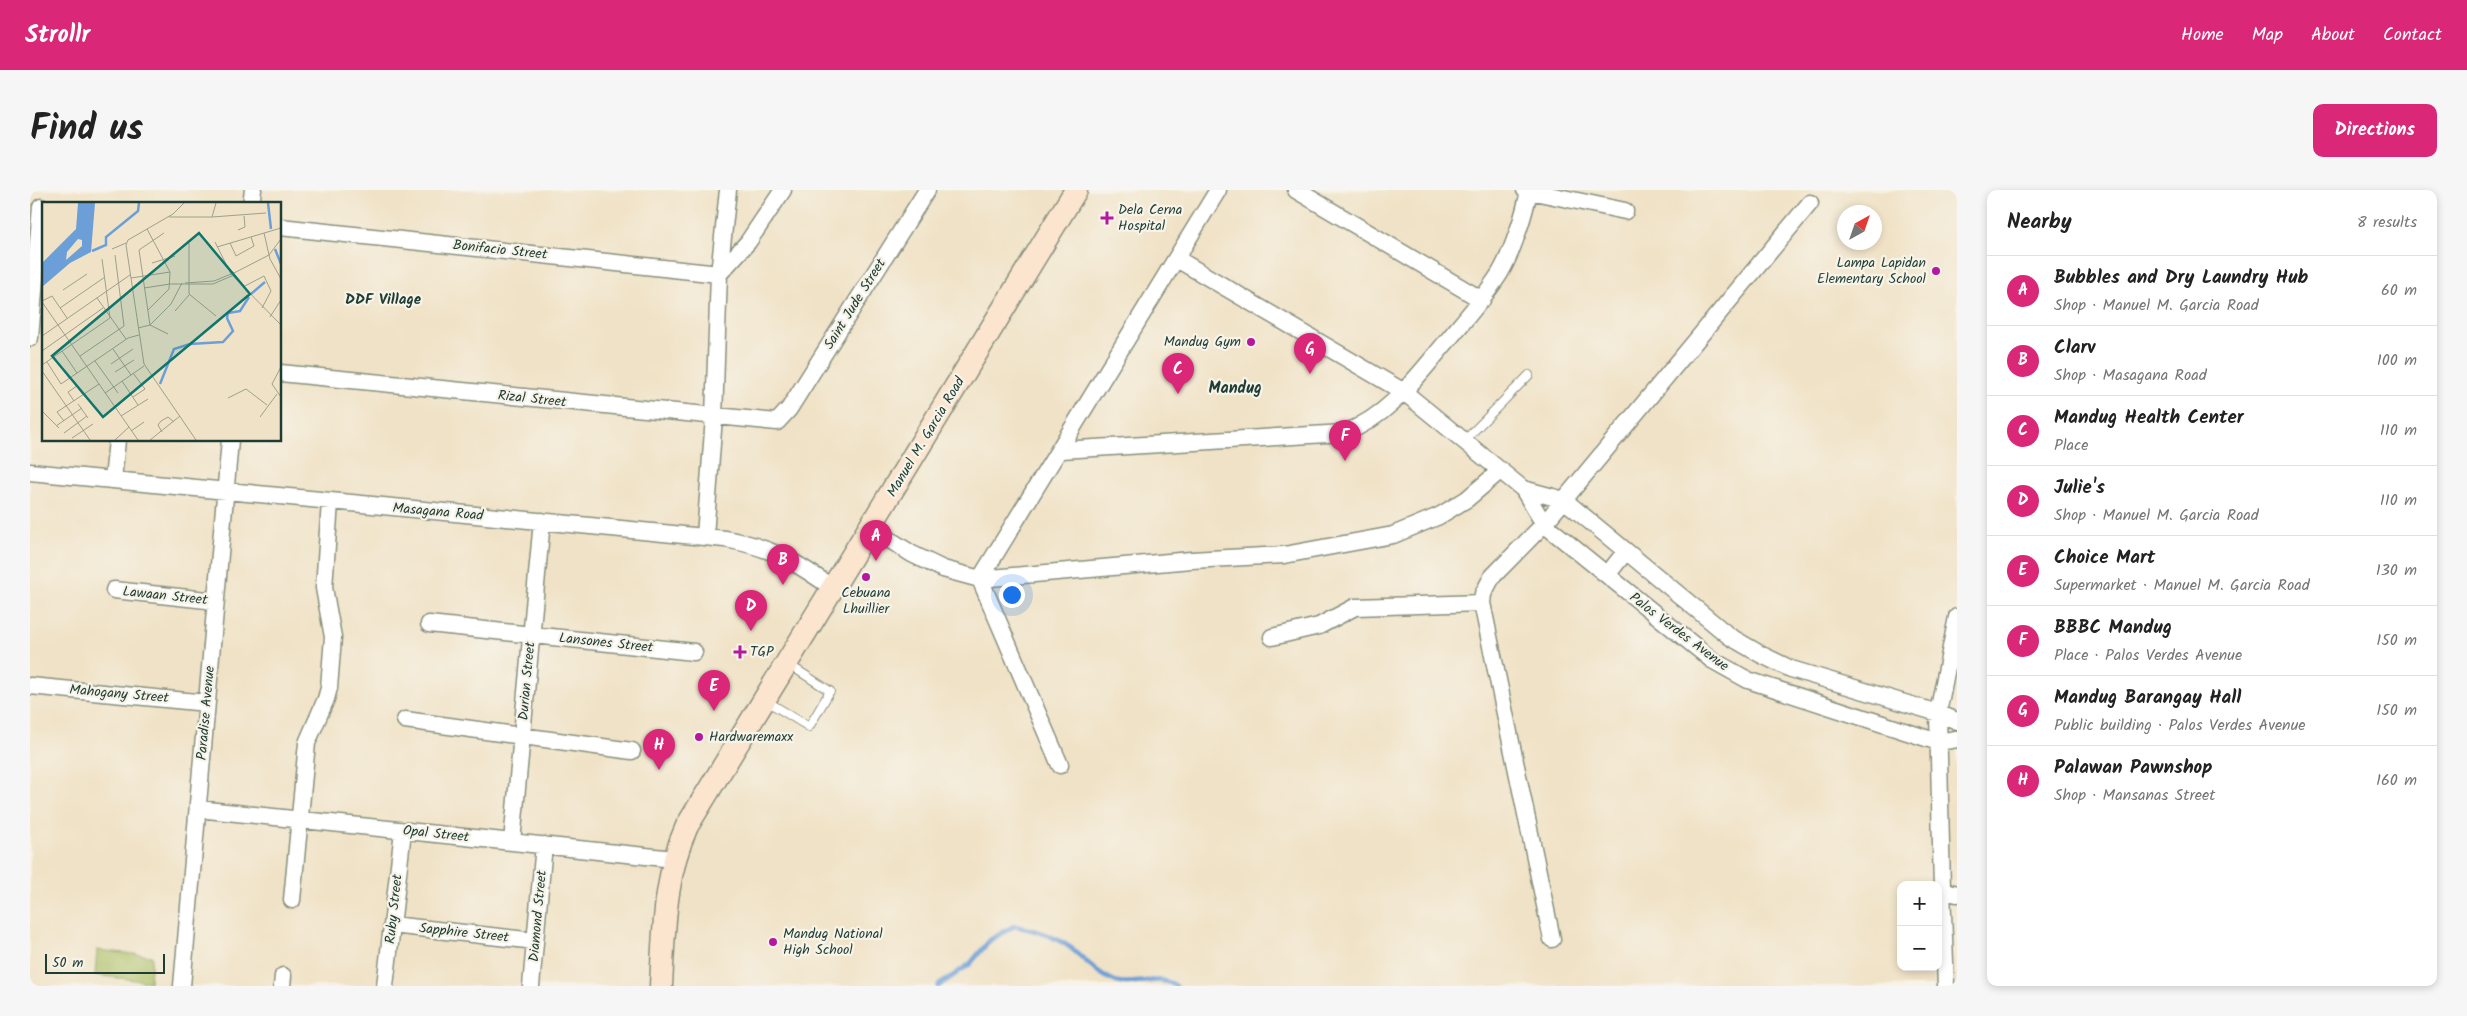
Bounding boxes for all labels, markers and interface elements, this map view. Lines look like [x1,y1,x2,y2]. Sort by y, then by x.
text: Strollr [25,16,90,55]
text: Home [2181,21,2224,50]
text: Map [2252,21,2283,50]
text: About [2311,21,2355,50]
text: Contact [2383,21,2442,50]
text: Find us [30,102,143,158]
button: Directions [2313,104,2437,157]
place label: Dela Cerna Hospital [1118,199,1182,237]
inset map [42,202,281,441]
north arrow [1837,205,1882,250]
text: Nearby [2007,206,2072,239]
text: 8 results [2357,210,2417,235]
marker: Dela Cerna Hospital [1100,211,1114,225]
street label: Bonifacio Street [452,234,549,266]
place label: Lampa Lapidan Elementary School [1817,252,1927,290]
street label: Saint Jude Street [818,254,892,354]
text: Bubbles and Dry Laundry Hub [2054,263,2308,293]
marker: Lampa Lapidan Elementary School [1930,265,1942,277]
text: A [2018,278,2028,303]
text: 60 m [2381,278,2417,303]
district label: DDF Village [345,288,422,312]
text: Shop · Manuel M. Garcia Road [2054,293,2259,318]
place label: Mandug Gym [1164,331,1241,353]
pin: G [1294,333,1326,374]
text: Clarv [2054,333,2095,363]
marker: Mandug Gym [1245,336,1257,348]
text: B [2018,348,2028,373]
text: 100 m [2377,348,2417,373]
pin: C [1162,353,1194,394]
text: Shop · Masagana Road [2054,363,2207,388]
street label: Manuel M. Garcia Road [881,372,971,501]
district label: Mandug [1208,376,1262,401]
street label: Rizal Street [497,384,568,414]
text: Mandug Health Center [2054,403,2244,433]
text: C [2018,418,2028,443]
text: 110 m [2380,418,2417,443]
pin: F [1329,420,1361,461]
text: Place [2054,433,2088,458]
text: Julie's [2054,473,2105,503]
text: D [2018,488,2028,513]
text: 110 m [2380,488,2417,513]
street label: Masagana Road [392,497,485,527]
text: Shop · Manuel M. Garcia Road [2054,503,2259,528]
pin: A [860,520,892,561]
text: Choice Mart [2054,543,2155,573]
pin: B [767,544,799,585]
text: E [2019,558,2027,583]
text: 130 m [2376,558,2417,583]
marker: Cebuana Lhuillier [860,571,872,583]
text: Supermarket · Manuel M. Garcia Road [2054,573,2310,598]
street label: Lawaan Street [121,581,209,611]
place label: Cebuana Lhuillier [841,582,891,620]
your location [999,582,1025,608]
street label: Palos Verdes Avenue [1624,587,1734,677]
pin: D [735,590,767,631]
text: BBBC Mandug [2054,613,2172,643]
street label: Lansones Street [558,627,655,659]
text: F [2019,628,2027,653]
text: 150 m [2376,628,2417,653]
street label: Durian Street [513,640,541,721]
place label: TGP [750,641,774,663]
text: Place · Palos Verdes Avenue [2054,643,2242,668]
marker: TGP [734,646,746,658]
street label: Paradise Avenue [191,664,221,761]
pin: E [698,670,730,711]
street label: Mahogany Street [68,679,170,709]
text: Mandug Barangay Hall [2054,683,2241,713]
text: G [2018,698,2028,723]
text: 150 m [2376,698,2417,723]
text: Public building · Palos Verdes Avenue [2054,713,2306,738]
place label: Hardwaremaxx [709,726,794,748]
pin: H [643,729,675,770]
marker: Hardwaremaxx [693,731,705,743]
text: Palawan Pawnshop [2054,753,2212,783]
text: H [2018,768,2028,793]
text: 160 m [2376,768,2417,793]
text: Shop · Mansanas Street [2054,783,2215,808]
street label: Opal Street [402,820,471,848]
street label: Diamond Street [523,869,553,963]
street label: Ruby Street [379,872,409,945]
map controls [1897,881,1942,971]
button: + [1897,881,1942,926]
street label: Sapphire Street [418,917,511,949]
place label: Mandug National High School [783,923,883,961]
button: − [1897,926,1942,971]
marker: Mandug National High School [767,936,779,948]
scale bar [45,951,165,974]
text: 50 m [52,952,83,974]

